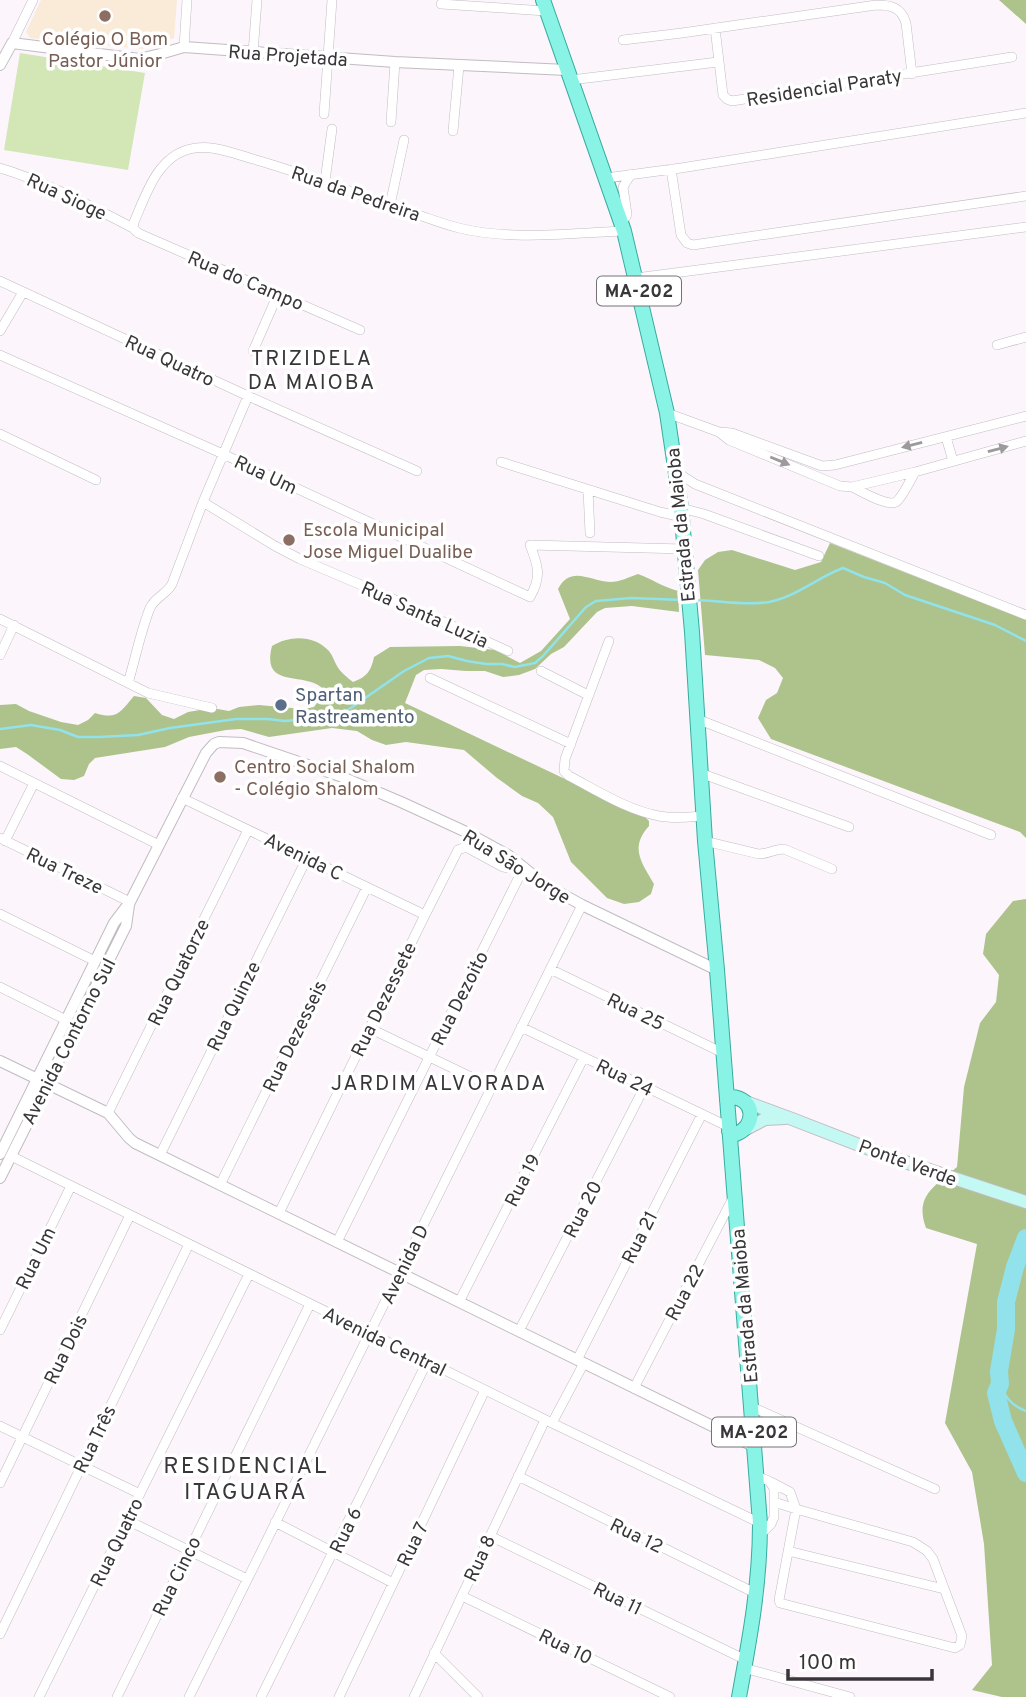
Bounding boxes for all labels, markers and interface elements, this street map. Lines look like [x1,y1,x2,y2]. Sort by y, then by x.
marker: Colégio O Bom Pastor Júnior [97,8,113,24]
place label: Colégio O Bom Pastor Júnior [42,28,168,74]
street label: Rua Projetada [227,41,349,73]
street label: Residencial Paraty [745,65,904,113]
street label: Rua da Pedreira [288,162,423,228]
street label: Rua Sioge [22,169,110,227]
street label: Rua do Campo [184,247,307,317]
road number: MA-202 [597,276,681,306]
street label: Rua Quatro [121,331,218,393]
district label: TRIZIDELA DA MAIOBA [248,346,376,397]
one-way arrow [901,440,923,451]
one-way arrow [987,443,1009,454]
street label: Estrada da Maioba [662,447,702,603]
street label: Rua Um [230,451,301,501]
one-way arrow [770,456,791,467]
place label: Escola Municipal Jose Miguel Dualibe [303,519,473,565]
marker: Escola Municipal Jose Miguel Dualibe [281,532,297,548]
street label: Rua Santa Luzia [357,577,492,655]
place label: Spartan Rastreamento [295,684,415,730]
marker: Spartan Rastreamento [273,697,289,713]
place label: Centro Social Shalom - Colégio Shalom [234,756,415,802]
marker: Centro Social Shalom - Colégio Shalom [212,769,228,785]
street label: Rua São Jorge [458,825,574,910]
street label: Avenida C [260,828,347,887]
street label: Rua Treze [22,843,107,901]
street label: Rua Quatorze [144,915,216,1030]
street label: Rua Dezessete [347,939,423,1061]
street label: Rua Dezoito [427,948,495,1050]
street label: Avenida Contorno Sul [17,955,122,1129]
street label: Rua Quinze [203,958,267,1056]
street label: Rua Dezesseis [258,977,333,1097]
street label: Rua 25 [602,989,668,1037]
street label: Rua 24 [591,1055,657,1103]
district label: JARDIM ALVORADA [331,1071,547,1098]
street label: Ponte Verde [855,1135,960,1193]
street label: Rua 19 [500,1150,547,1211]
street label: Rua 20 [559,1177,608,1243]
street label: Rua 21 [617,1207,664,1268]
street label: Avenida D [376,1221,435,1309]
street label: Rua Um [11,1224,62,1294]
street label: Estrada da Maioba [727,1228,765,1384]
street label: Rua 22 [661,1260,711,1325]
street label: Avenida Central [319,1303,450,1383]
street label: Rua Dois [40,1311,94,1389]
street label: Rua Três [69,1402,123,1478]
road number: MA-202 [712,1418,796,1447]
district label: RESIDENCIAL ITAGUARÁ [163,1453,329,1508]
street label: Rua Quatro [86,1494,150,1591]
street label: Rua 6 [325,1504,368,1558]
street label: Rua 12 [606,1514,667,1560]
street label: Rua 7 [393,1519,435,1571]
street label: Rua 8 [460,1531,502,1586]
street label: Rua Cinco [148,1533,207,1621]
street label: Rua 11 [589,1578,646,1622]
street label: Rua 10 [534,1625,596,1671]
scale bar [788,1638,932,1682]
text: 100 m [799,1650,856,1677]

